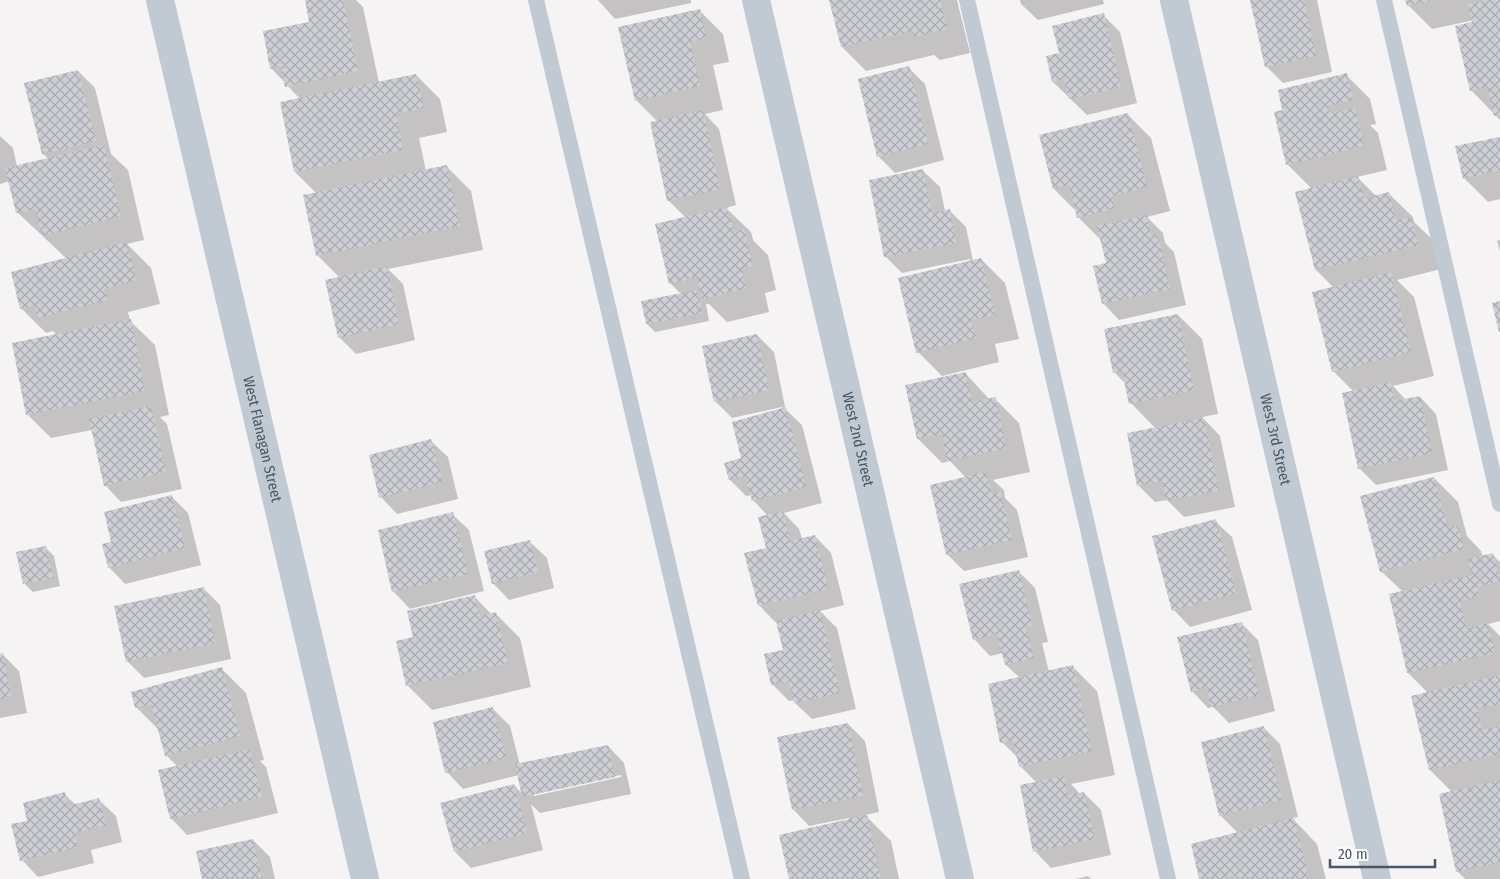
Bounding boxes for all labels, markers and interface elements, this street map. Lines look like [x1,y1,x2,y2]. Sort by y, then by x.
street label: West Flanagan Street [239,375,286,504]
street label: West 2nd Street [838,390,878,488]
street label: West 3rd Street [1256,392,1295,487]
scale bar [1330,836,1435,868]
text: 20 m [1338,845,1368,863]

